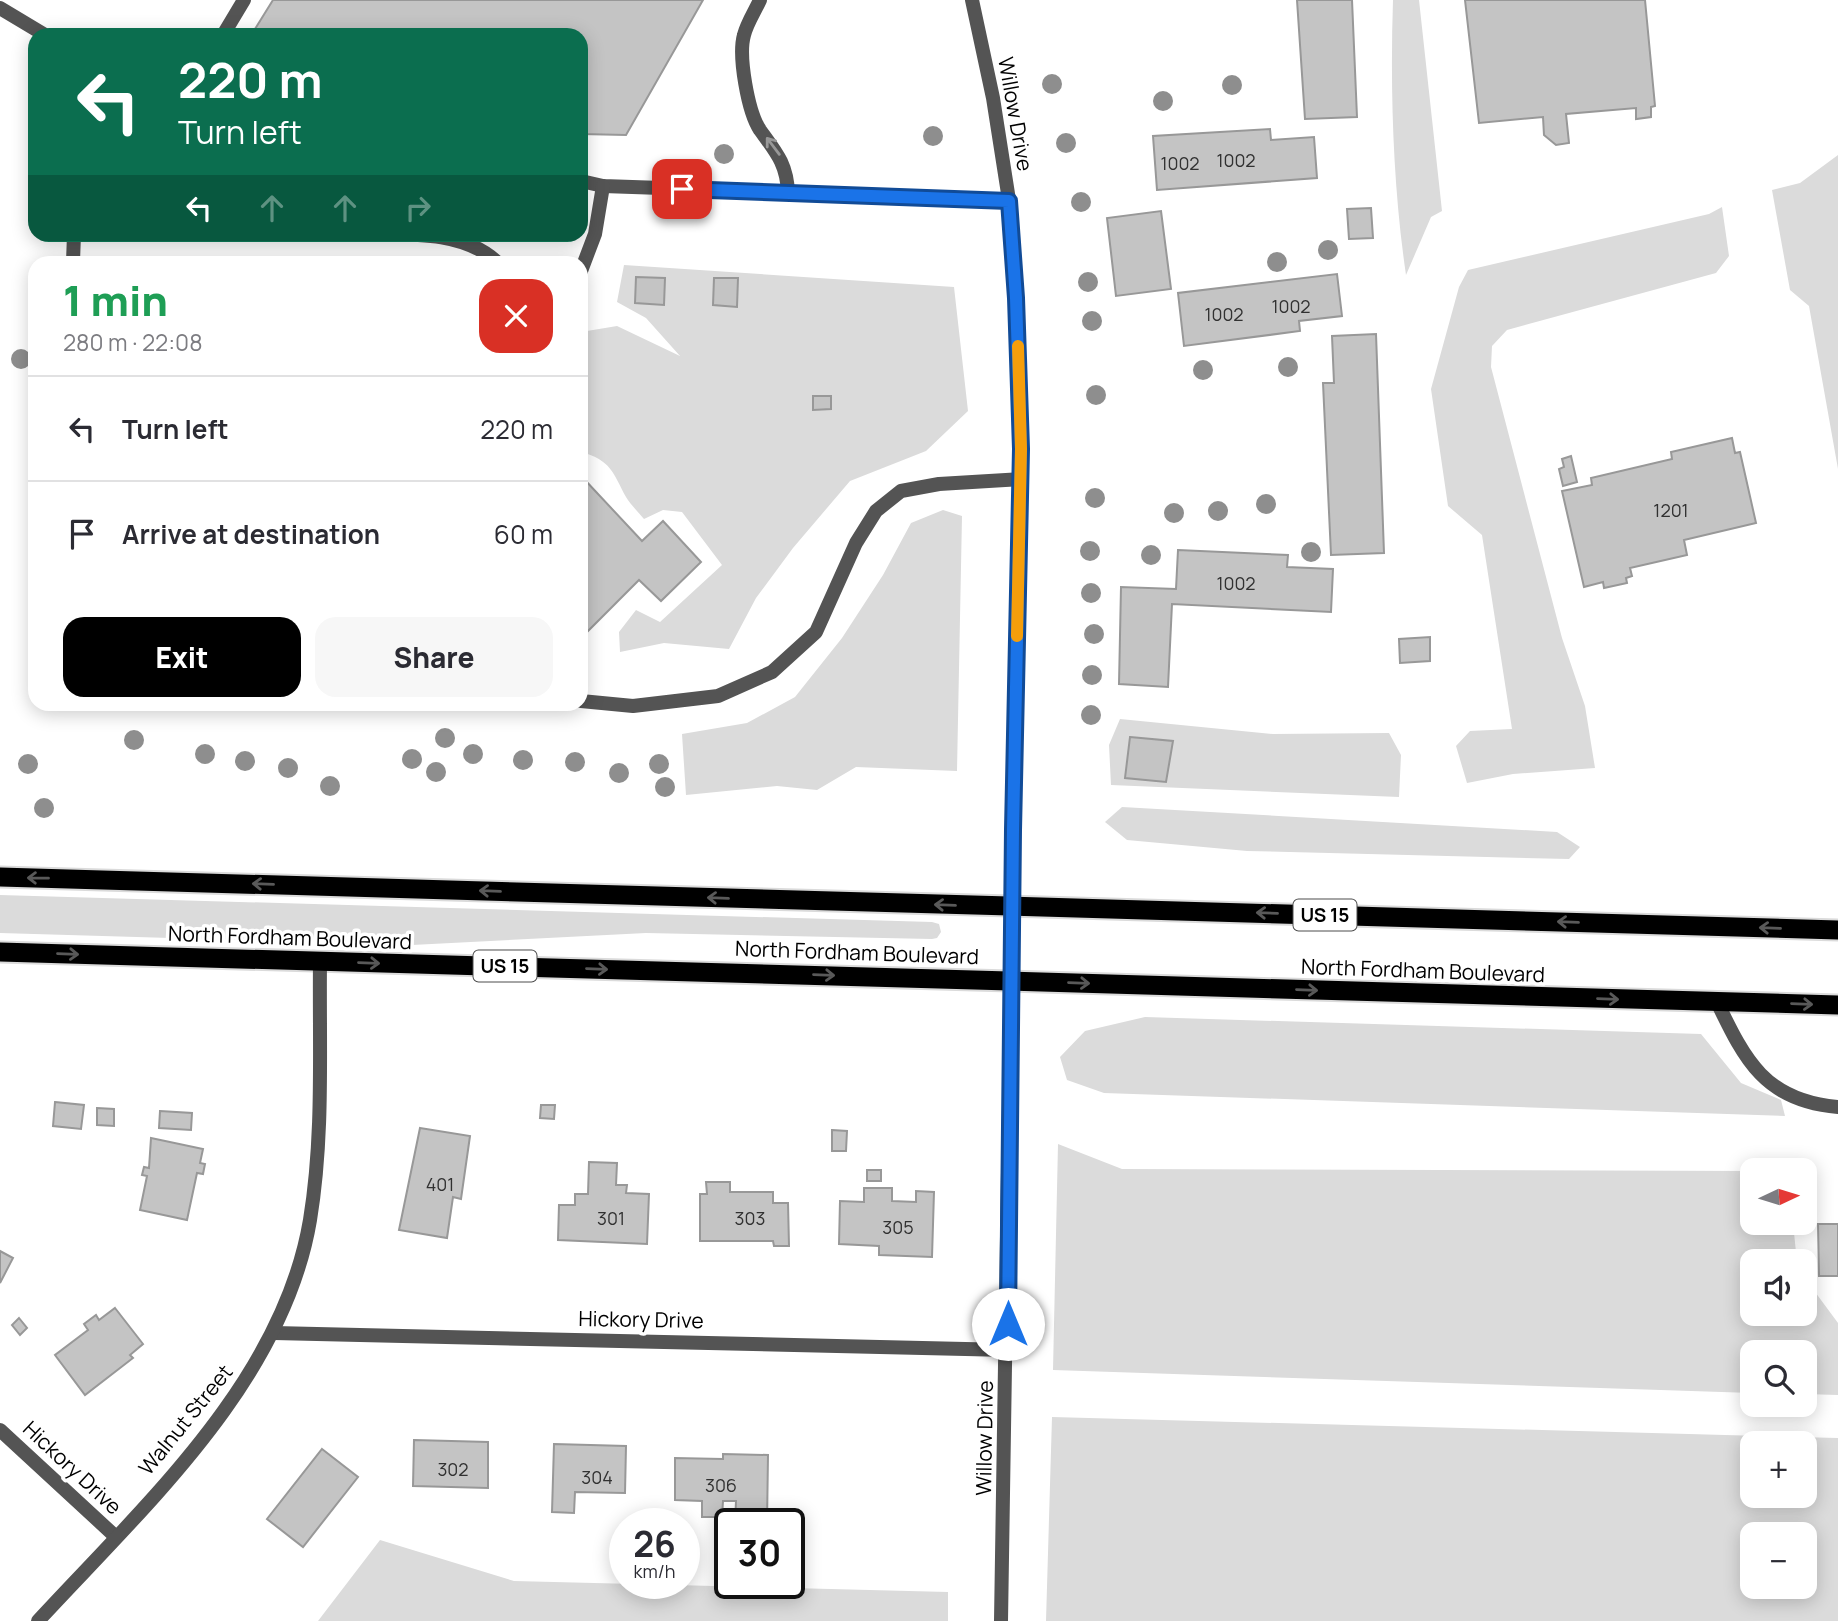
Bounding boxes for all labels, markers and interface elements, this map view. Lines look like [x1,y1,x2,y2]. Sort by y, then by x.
text: 220 m [178,46,322,113]
street label: Willow Drive [992,55,1040,173]
icon: left [63,56,154,147]
text: Turn left [178,110,302,154]
one-way arrow [765,137,780,156]
house number: 1002 [1216,148,1256,172]
house number: 1002 [1160,151,1200,175]
pin [652,159,712,219]
icon: arrive [663,170,701,208]
icon: left [180,189,218,227]
icon: ahead [253,189,291,227]
icon: ahead [326,189,364,227]
icon: right [399,189,437,227]
text: 1 min [63,271,168,329]
button: close [479,279,553,353]
house number: 1002 [1271,294,1311,318]
house number: 1002 [1204,302,1244,326]
text: 280 m · 22:08 [63,326,202,358]
icon: left [63,410,101,448]
text: Turn left [122,411,229,447]
text: 220 m [480,411,553,447]
house number: 1201 [1653,498,1689,522]
icon: arrive [63,515,101,553]
text: Arrive at destination [122,516,380,552]
text: 60 m [494,516,553,552]
house number: 1002 [1216,571,1256,595]
button: Exit [63,617,301,697]
button: Share [315,617,553,697]
one-way arrow [27,871,50,884]
one-way arrow [252,877,275,891]
one-way arrow [479,884,502,897]
one-way arrow [706,891,729,904]
one-way arrow [934,898,957,911]
road number: US 15 [1294,900,1356,931]
one-way arrow [1256,907,1279,920]
one-way arrow [1556,916,1579,929]
street label: North Fordham Boulevard [168,919,413,955]
one-way arrow [1759,921,1782,935]
street label: North Fordham Boulevard [735,934,980,970]
one-way arrow [56,948,79,961]
road number: US 15 [474,950,536,982]
street label: North Fordham Boulevard [1301,952,1546,988]
one-way arrow [357,956,380,969]
one-way arrow [585,962,608,975]
one-way arrow [812,968,835,982]
one-way arrow [1067,976,1090,990]
one-way arrow [1295,983,1318,996]
one-way arrow [1596,992,1619,1005]
one-way arrow [1790,998,1813,1011]
north arrow [1740,1158,1816,1236]
map controls [1740,1158,1817,1599]
house number: 401 [426,1172,454,1196]
house number: 301 [597,1206,625,1230]
house number: 303 [735,1206,765,1230]
house number: 305 [882,1215,914,1239]
button: sound [1740,1249,1817,1326]
position arrow [971,1287,1045,1361]
street label: Hickory Drive [578,1304,704,1334]
button: search [1740,1340,1817,1417]
street label: Walnut Street [132,1358,238,1480]
street label: Willow Drive [969,1380,999,1496]
street label: Hickory Drive [17,1414,128,1520]
button: + [1740,1431,1817,1508]
house number: 302 [437,1457,469,1481]
house number: 304 [581,1465,613,1489]
house number: 306 [705,1473,737,1497]
speed limit sign: 30 [714,1508,805,1599]
text: 26 [633,1520,676,1568]
button: − [1740,1522,1817,1599]
text: km/h [634,1559,675,1583]

